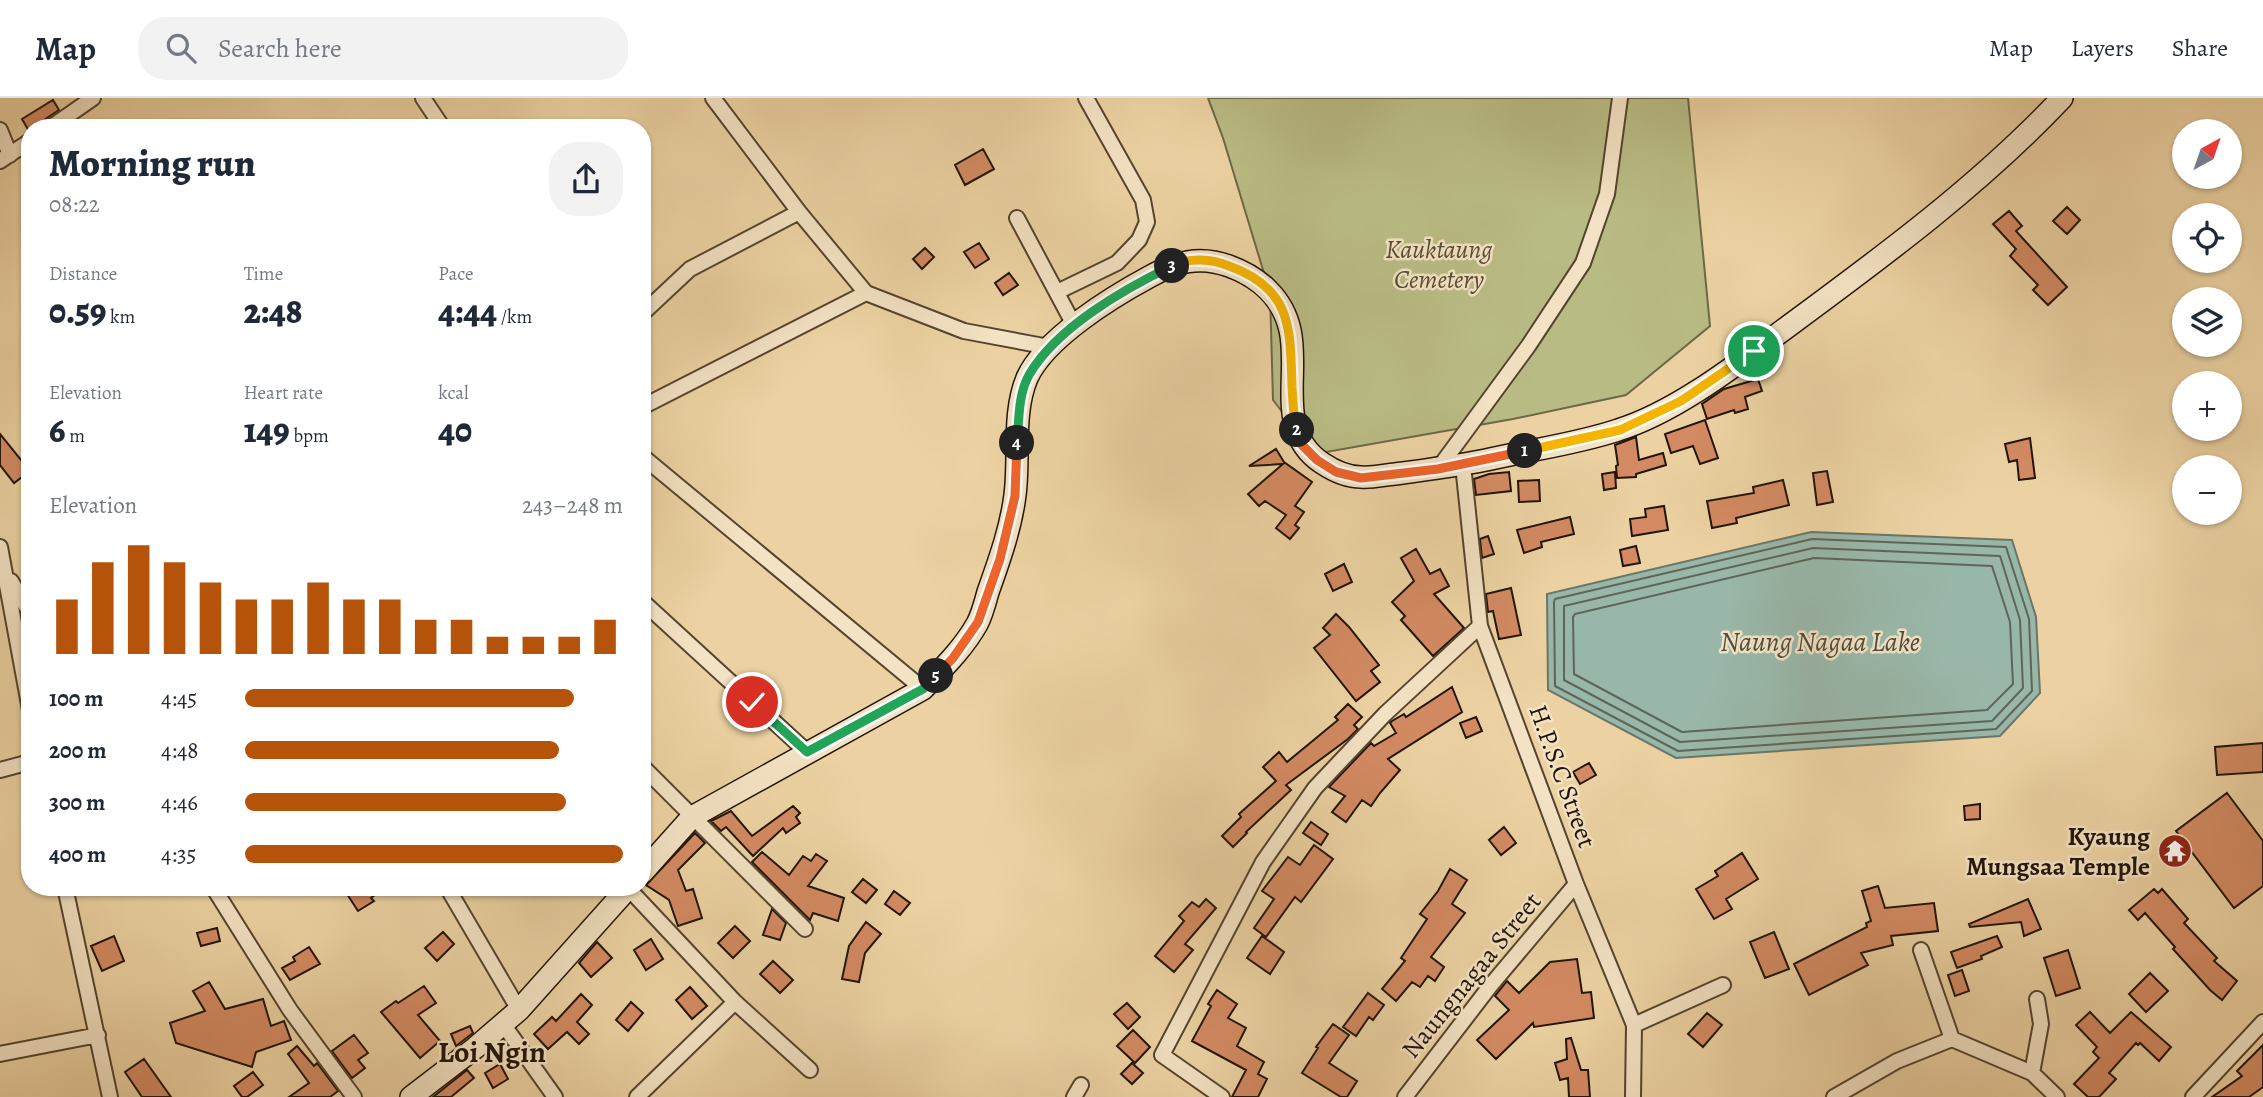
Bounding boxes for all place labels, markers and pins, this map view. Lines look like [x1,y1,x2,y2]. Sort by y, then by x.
pin: 3 [1154,248,1190,284]
pin [1724,321,1784,381]
pin: 2 [1280,412,1314,448]
pin: 4 [1000,426,1034,460]
pin: 1 [1508,434,1542,468]
pin: 5 [918,658,954,694]
pin [722,672,782,732]
place label: Kyaung Mungsaa Temple [1966,819,2151,884]
temple icon: Kyaung Mungsaa Temple [2156,832,2194,870]

